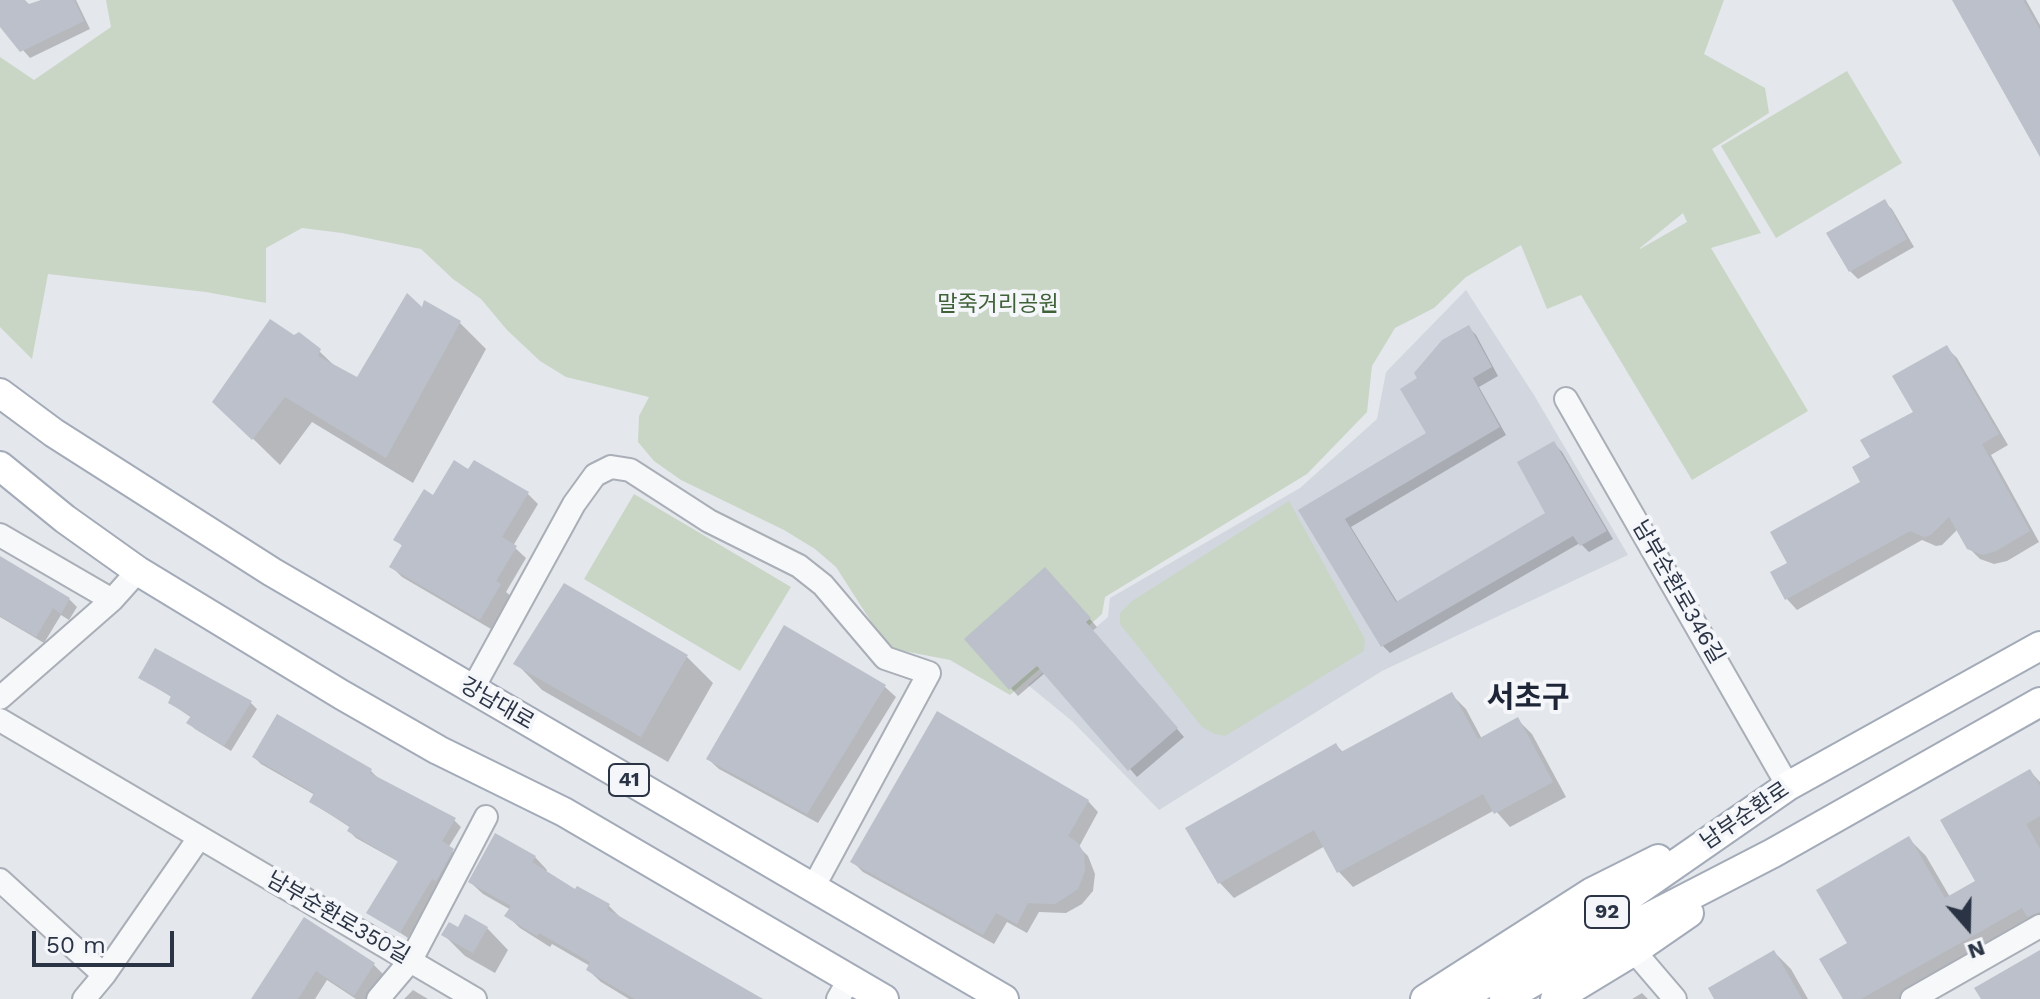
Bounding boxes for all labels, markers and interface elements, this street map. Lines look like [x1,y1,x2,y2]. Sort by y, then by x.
park label: 말죽거리공원 [937,292,1059,318]
street label: 남부순환로346길 [1626,516,1730,668]
street label: 강남대로 [455,672,539,736]
district label: 서초구 [1487,680,1569,716]
road number: 41 [609,764,649,796]
street label: 남부순환로 [1696,777,1794,855]
street label: 남부순환로350길 [262,866,414,970]
north arrow [1928,887,2008,967]
road number: 92 [1585,896,1629,928]
scale bar [36,915,178,965]
text: 50 m [46,931,106,959]
text: N [1964,935,1988,965]

